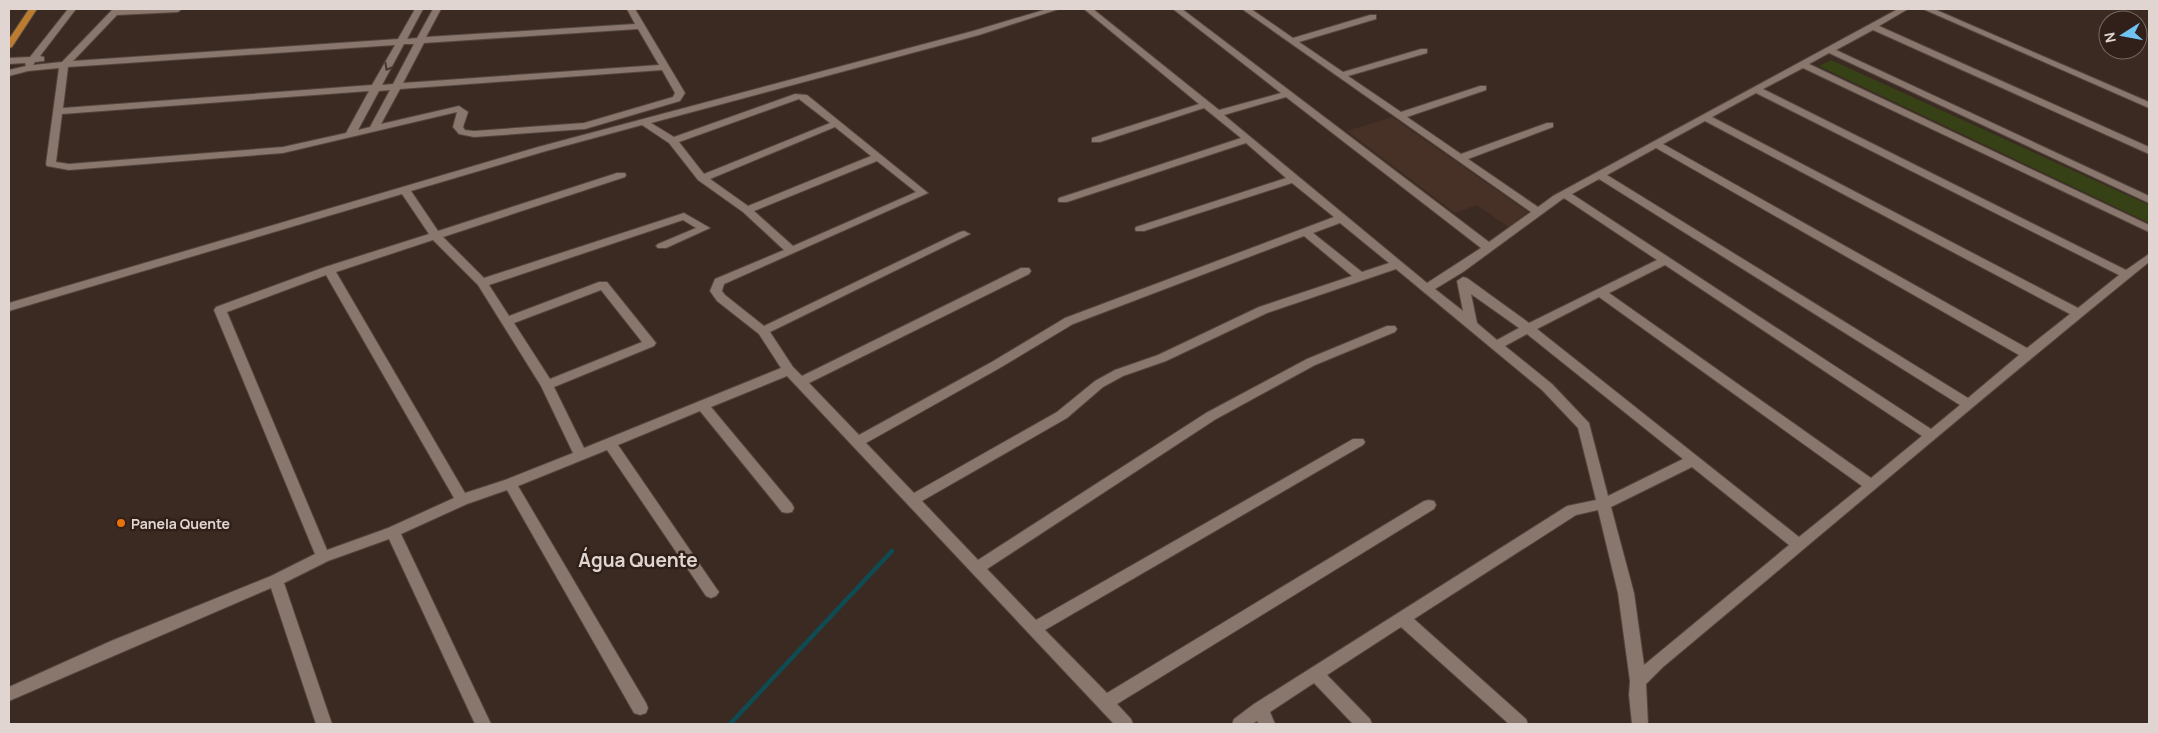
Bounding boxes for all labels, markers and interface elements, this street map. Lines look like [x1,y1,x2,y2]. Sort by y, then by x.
north arrow [2098,10,2148,60]
text: N [2099,31,2120,44]
one-way arrow [384,62,394,71]
place label: Panela Quente [131,514,230,533]
marker: Panela Quente [115,517,127,529]
district label: Água Quente [578,547,698,573]

